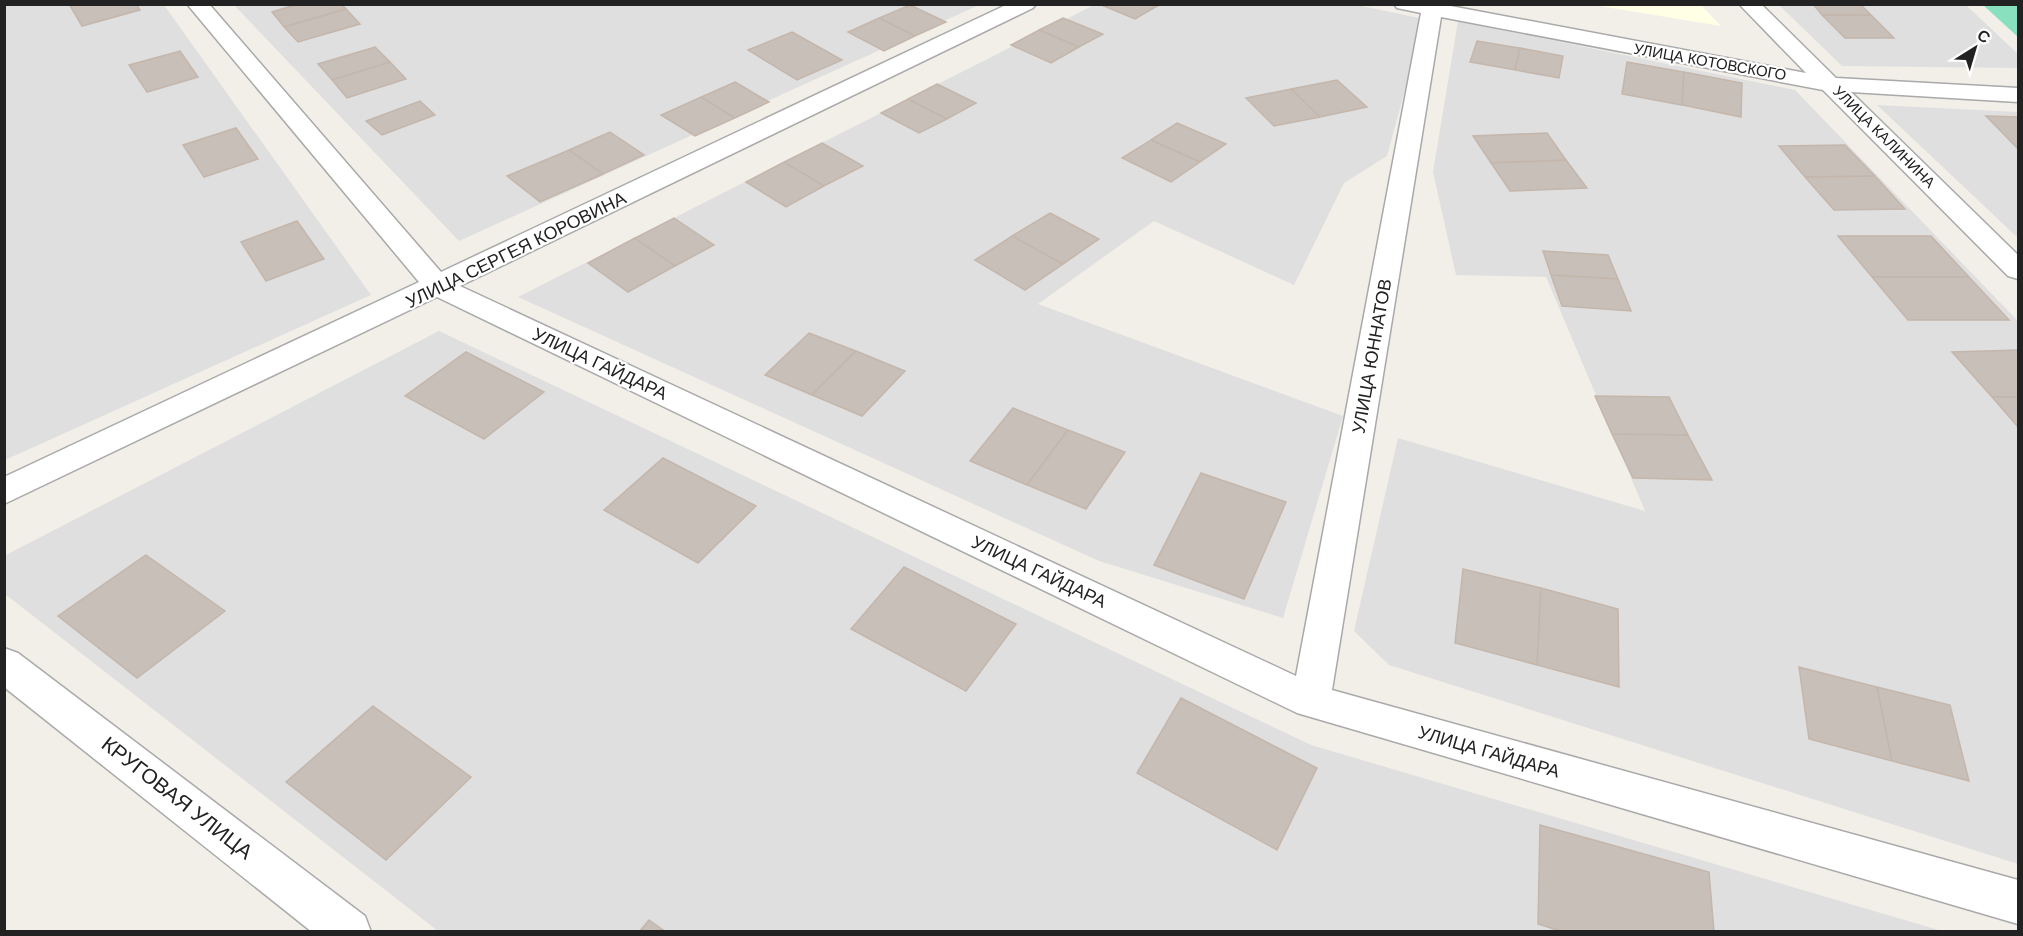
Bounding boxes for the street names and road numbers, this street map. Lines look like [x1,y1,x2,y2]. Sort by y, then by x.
street label: УЛИЦА КОТОВСКОГО [1632,39,1788,85]
street label: УЛИЦА КАЛИНИНА [1829,82,1939,192]
street label: УЛИЦА СЕРГЕЯ КОРОВИНА [402,186,630,314]
street label: УЛИЦА ЮННАТОВ [1347,277,1397,435]
street label: УЛИЦА ГАЙДАРА [529,322,671,406]
street label: УЛИЦА ГАЙДАРА [968,530,1110,614]
street label: УЛИЦА ГАЙДАРА [1415,720,1563,784]
street label: КРУГОВАЯ УЛИЦА [96,730,258,866]

